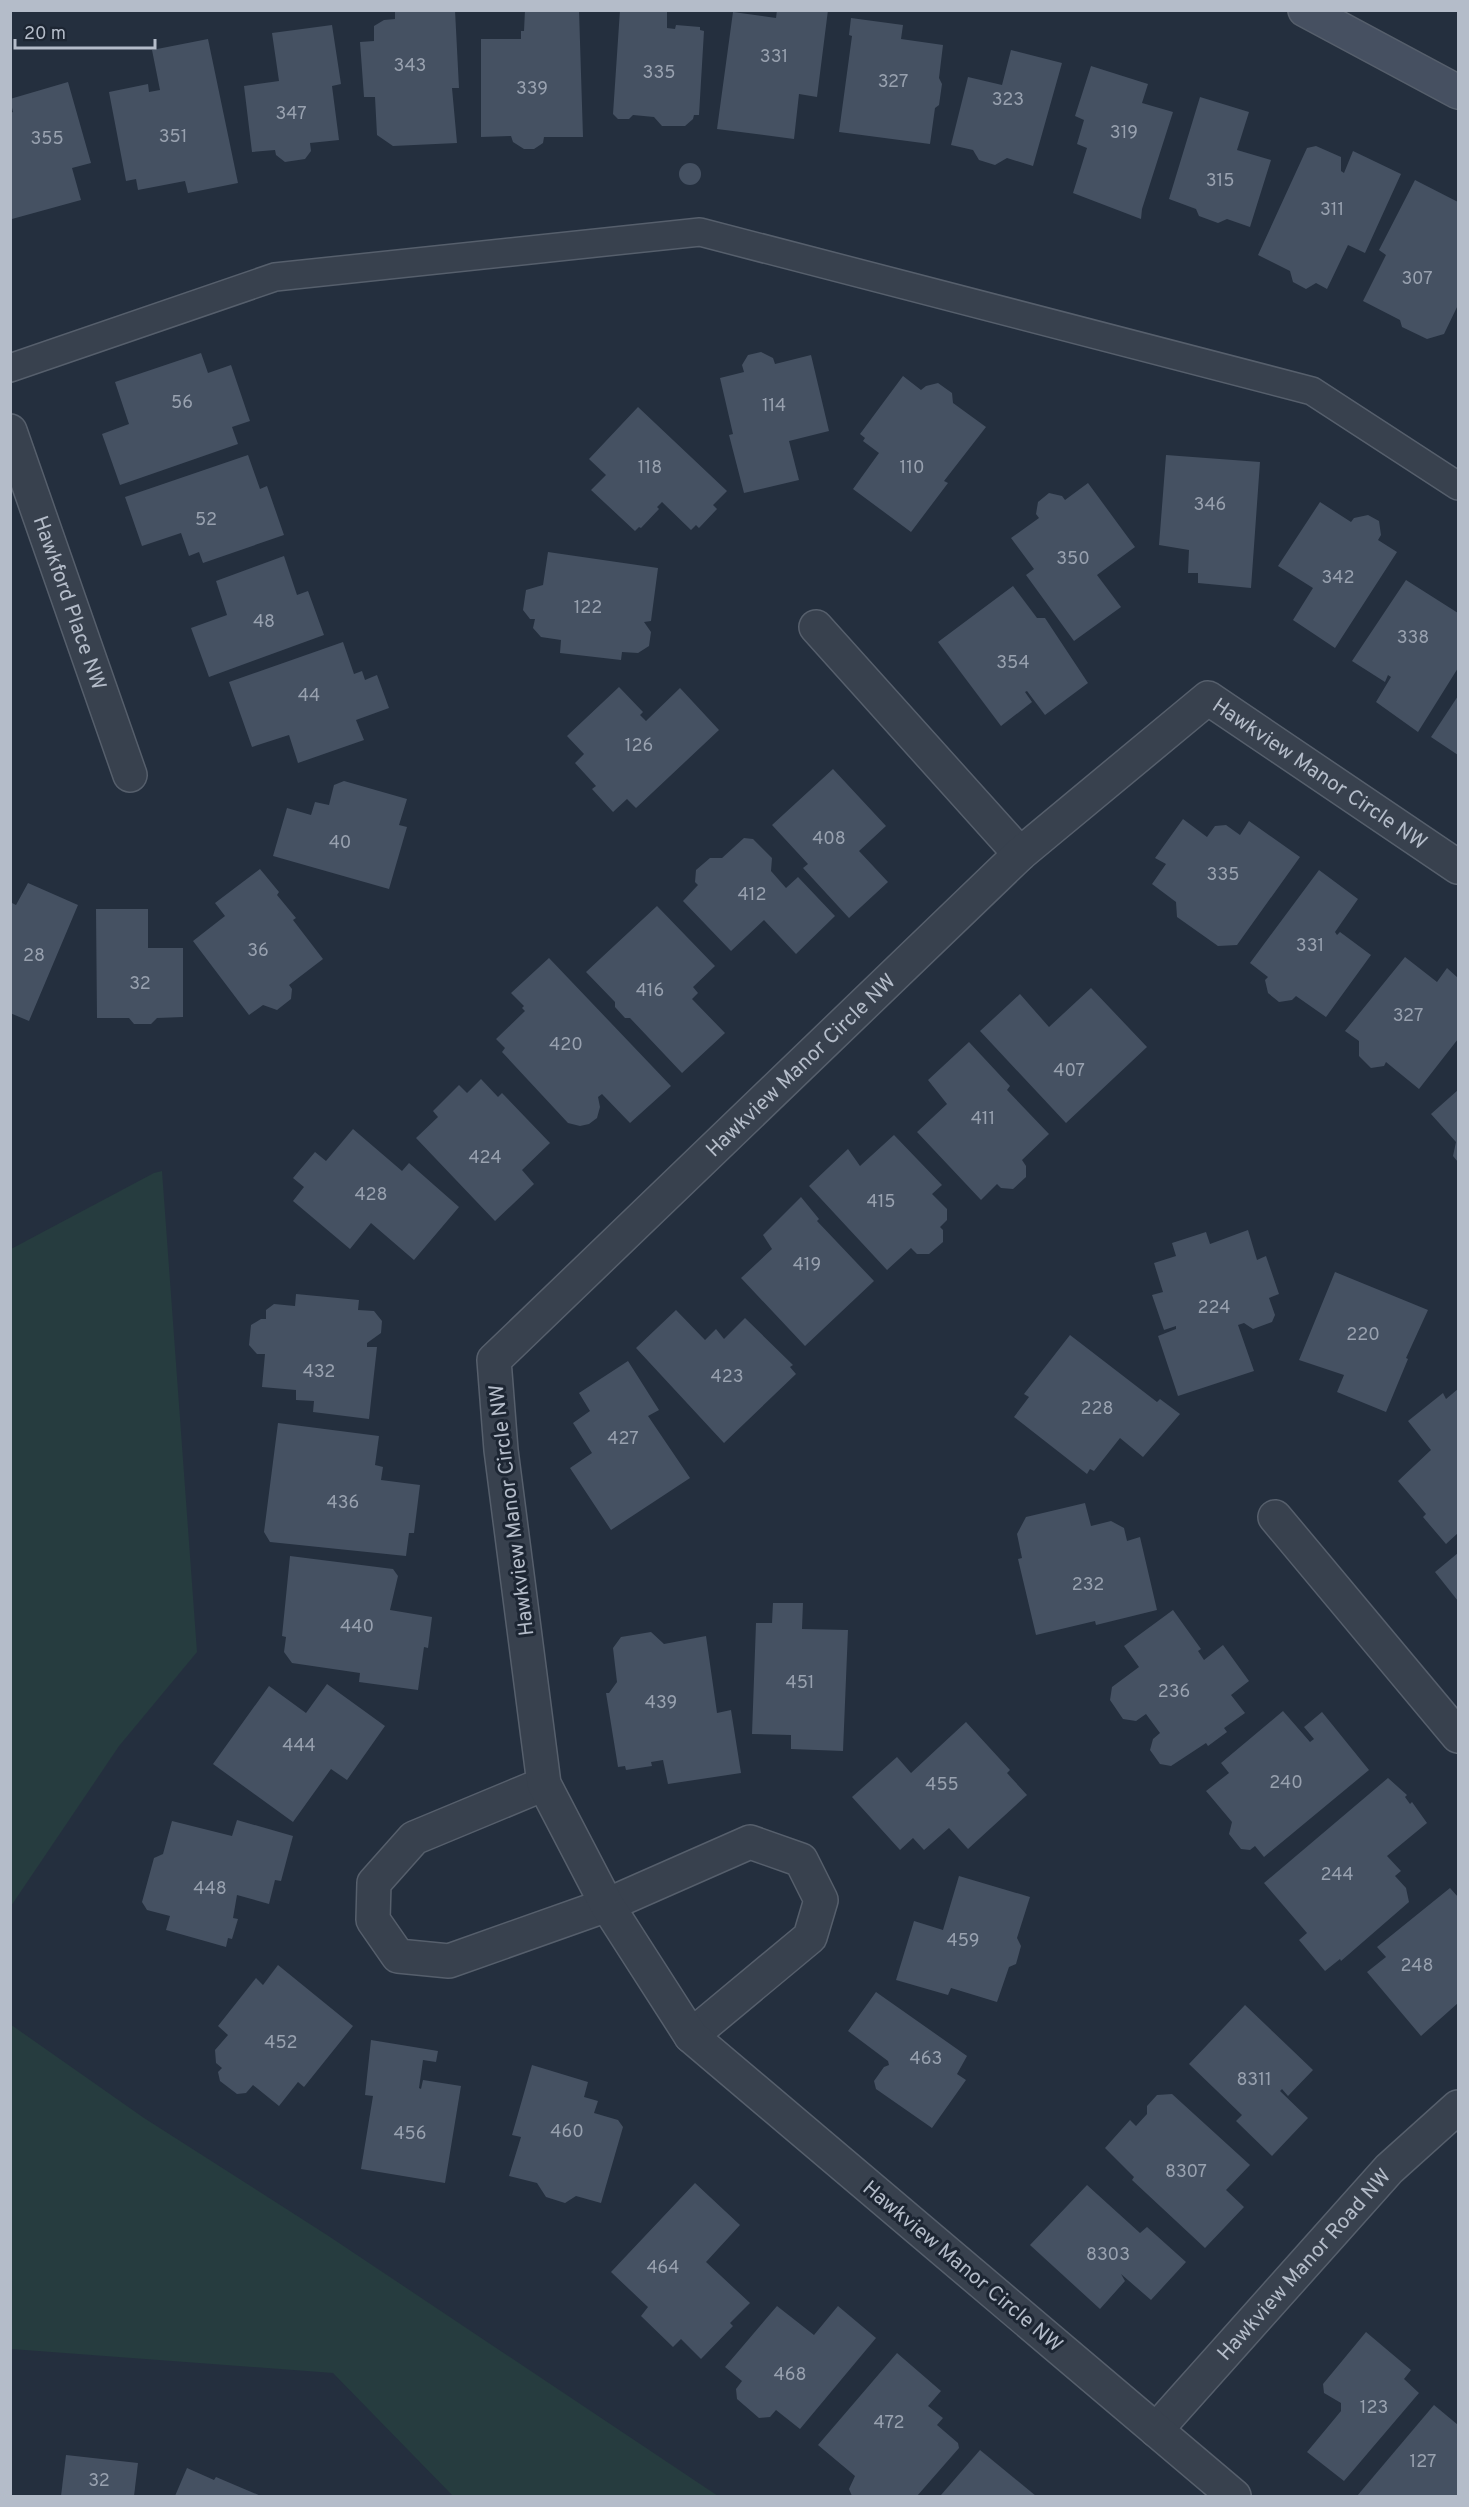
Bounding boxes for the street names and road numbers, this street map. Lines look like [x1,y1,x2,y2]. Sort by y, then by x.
street label: Hawkford Place NW [26,513,111,694]
street label: Hawkview Manor Circle NW [1206,693,1432,857]
street label: Hawkview Manor Circle NW [701,969,902,1164]
street label: Hawkview Manor Circle NW [484,1382,541,1637]
street label: Hawkview Manor Road NW [1212,2164,1398,2367]
street label: Hawkview Manor Circle NW [856,2175,1068,2359]

